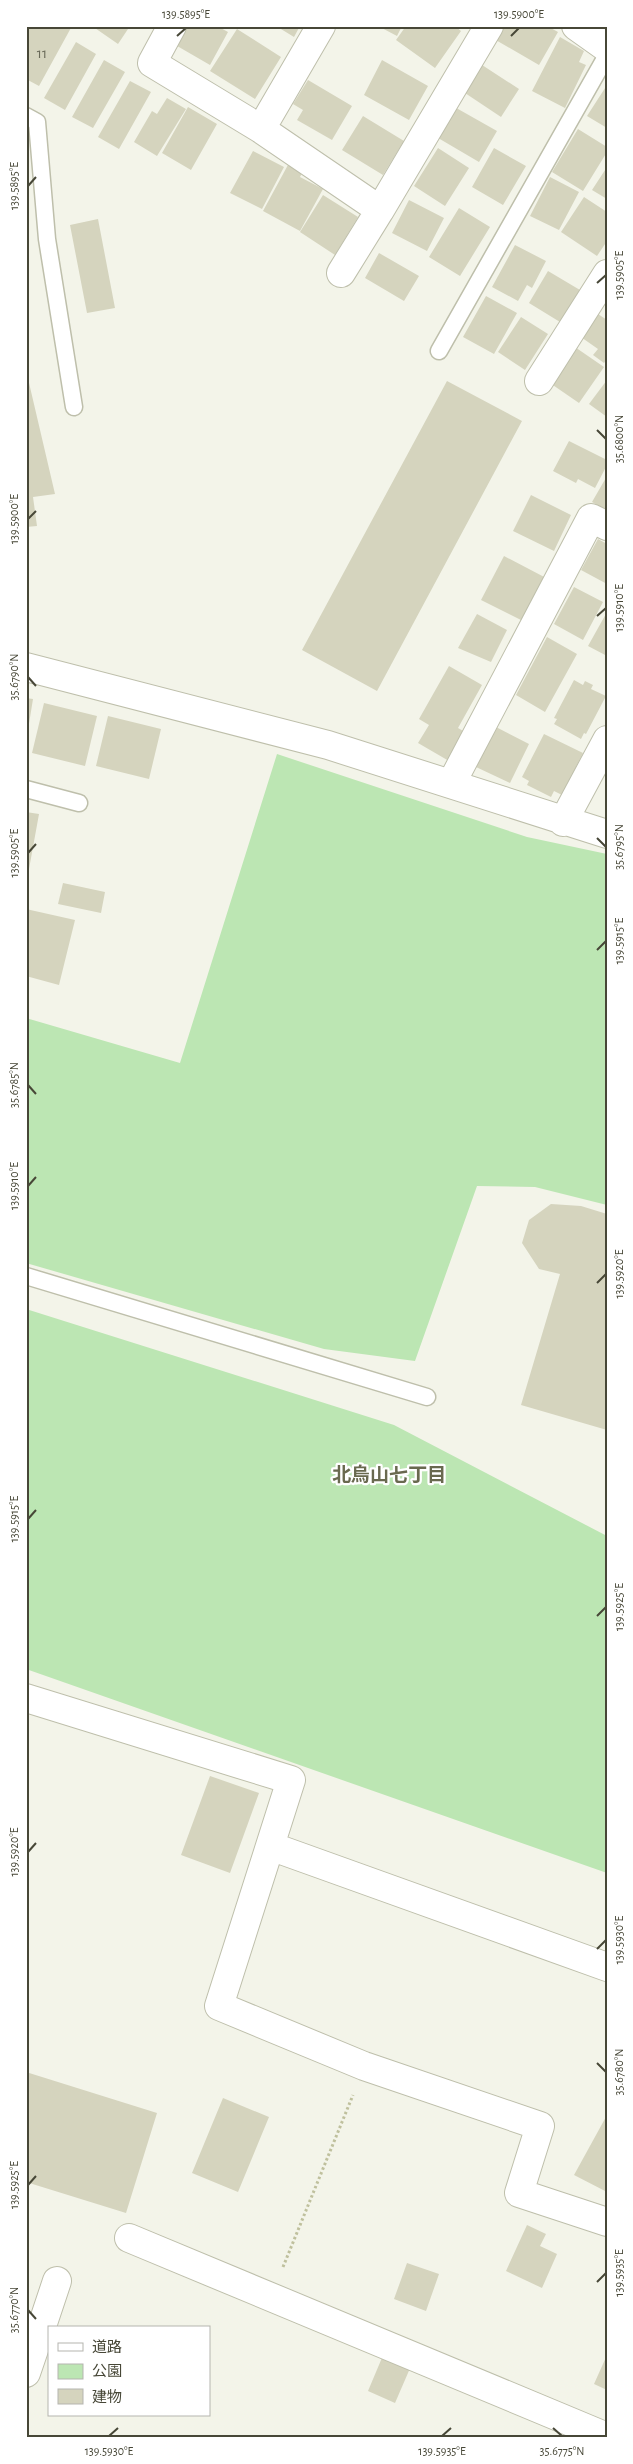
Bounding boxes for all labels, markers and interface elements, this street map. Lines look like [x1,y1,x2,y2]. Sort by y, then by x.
text: 139.5895°E [162,8,210,20]
text: 139.5900°E [494,8,544,20]
house number: 11 [37,46,47,61]
text: 139.5895°E [8,162,20,210]
text: 139.5905°E [613,250,625,299]
text: 35.6800°N [613,415,625,463]
text: 139.5900°E [8,494,20,544]
text: 139.5910°E [613,584,625,632]
text: 35.6790°N [8,653,20,701]
text: 35.6795°N [613,824,625,870]
text: 139.5905°E [8,828,20,877]
text: 139.5915°E [613,918,625,964]
text: 35.6785°N [8,1062,20,1108]
text: 139.5910°E [8,1162,20,1210]
text: 139.5920°E [613,1249,625,1299]
district label: 北烏山七丁目 [332,1464,446,1485]
text: 139.5915°E [8,1496,20,1542]
text: 139.5925°E [613,1583,625,1631]
text: 139.5920°E [8,1827,20,1877]
text: 139.5930°E [613,1915,625,1964]
text: 35.6780°N [613,2048,625,2096]
text: 139.5925°E [8,2161,20,2209]
text: 139.5935°E [613,2249,625,2297]
text: 35.6770°N [8,2287,20,2333]
legend [48,2326,210,2416]
text: 道路 [92,2339,122,2355]
text: 公園 [92,2363,122,2379]
text: 建物 [92,2389,122,2405]
text: 139.5930°E [85,2445,134,2457]
text: 139.5935°E [418,2445,466,2457]
text: 35.6775°N [539,2445,585,2457]

